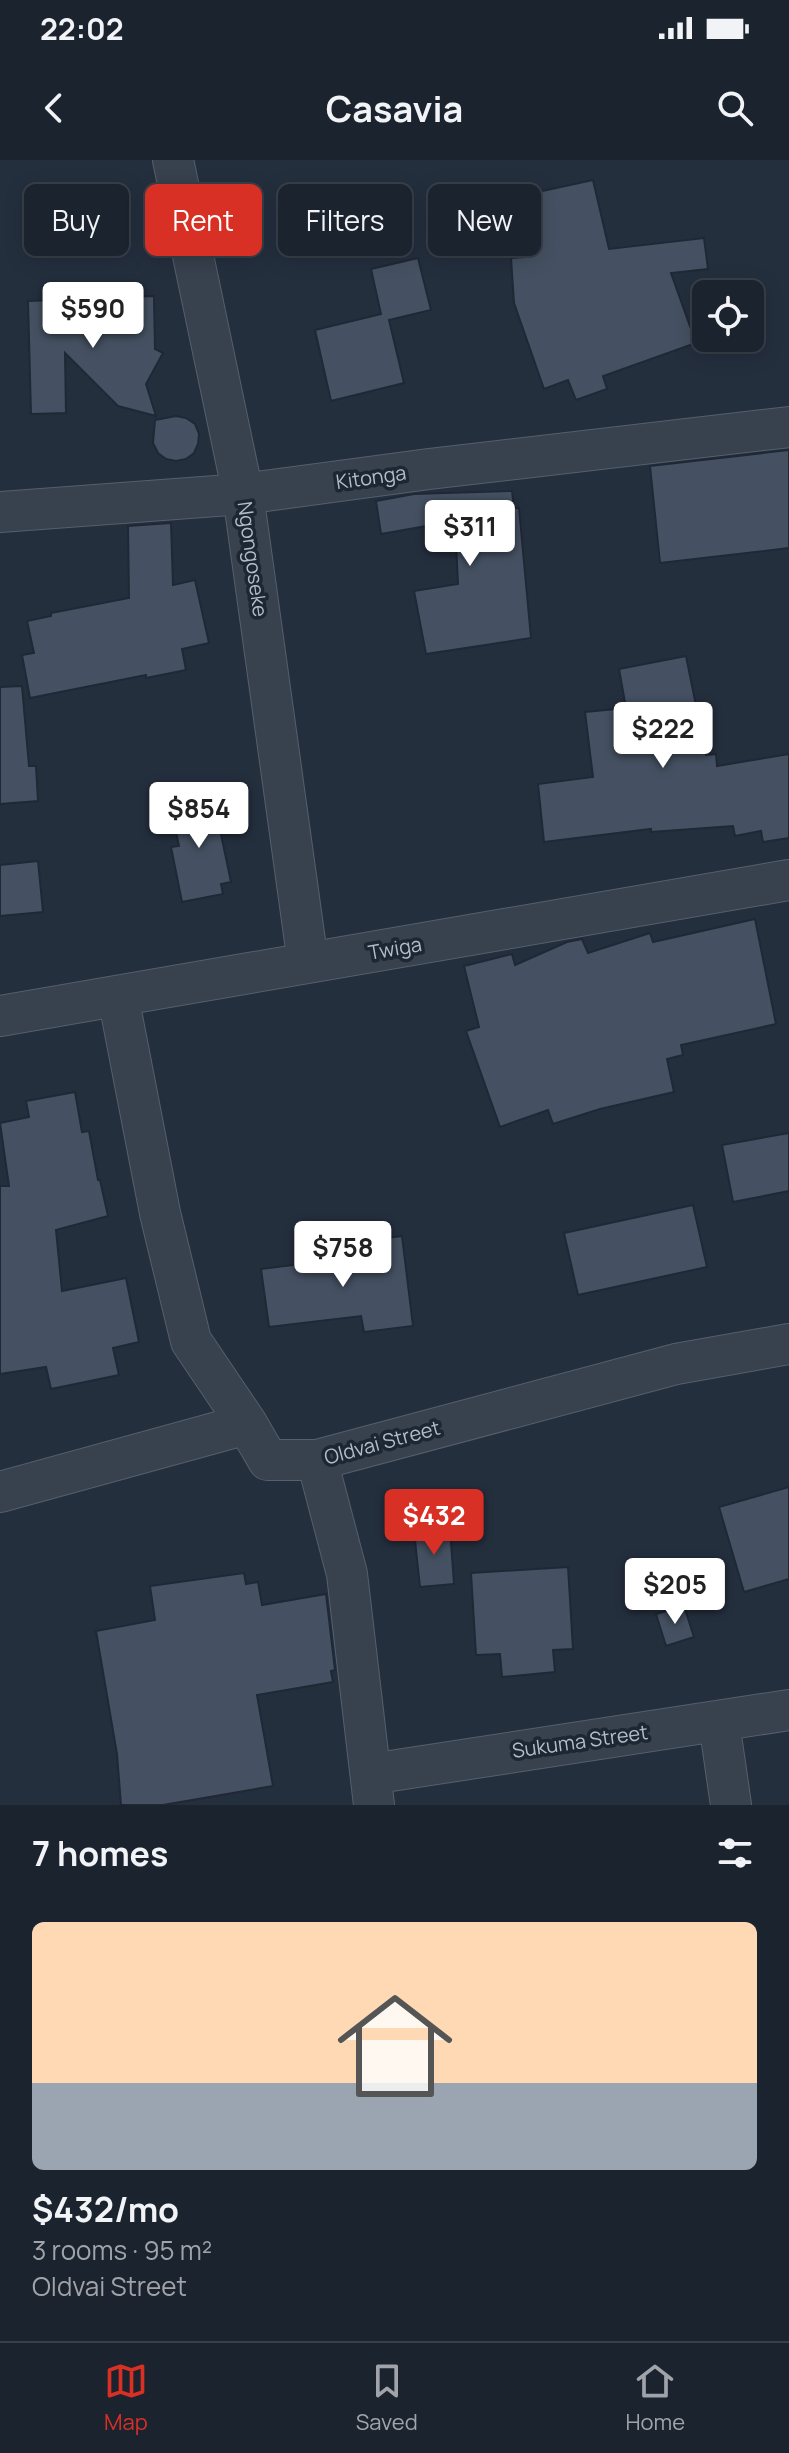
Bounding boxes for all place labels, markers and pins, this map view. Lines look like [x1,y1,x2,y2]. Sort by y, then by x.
pin: $590 [46,282,140,350]
pin: $311 [423,500,517,568]
pin: $222 [616,702,710,770]
pin: $854 [152,782,246,850]
pin: $758 [296,1221,390,1289]
pin: $432 [387,1489,481,1557]
pin: $205 [628,1558,722,1626]

